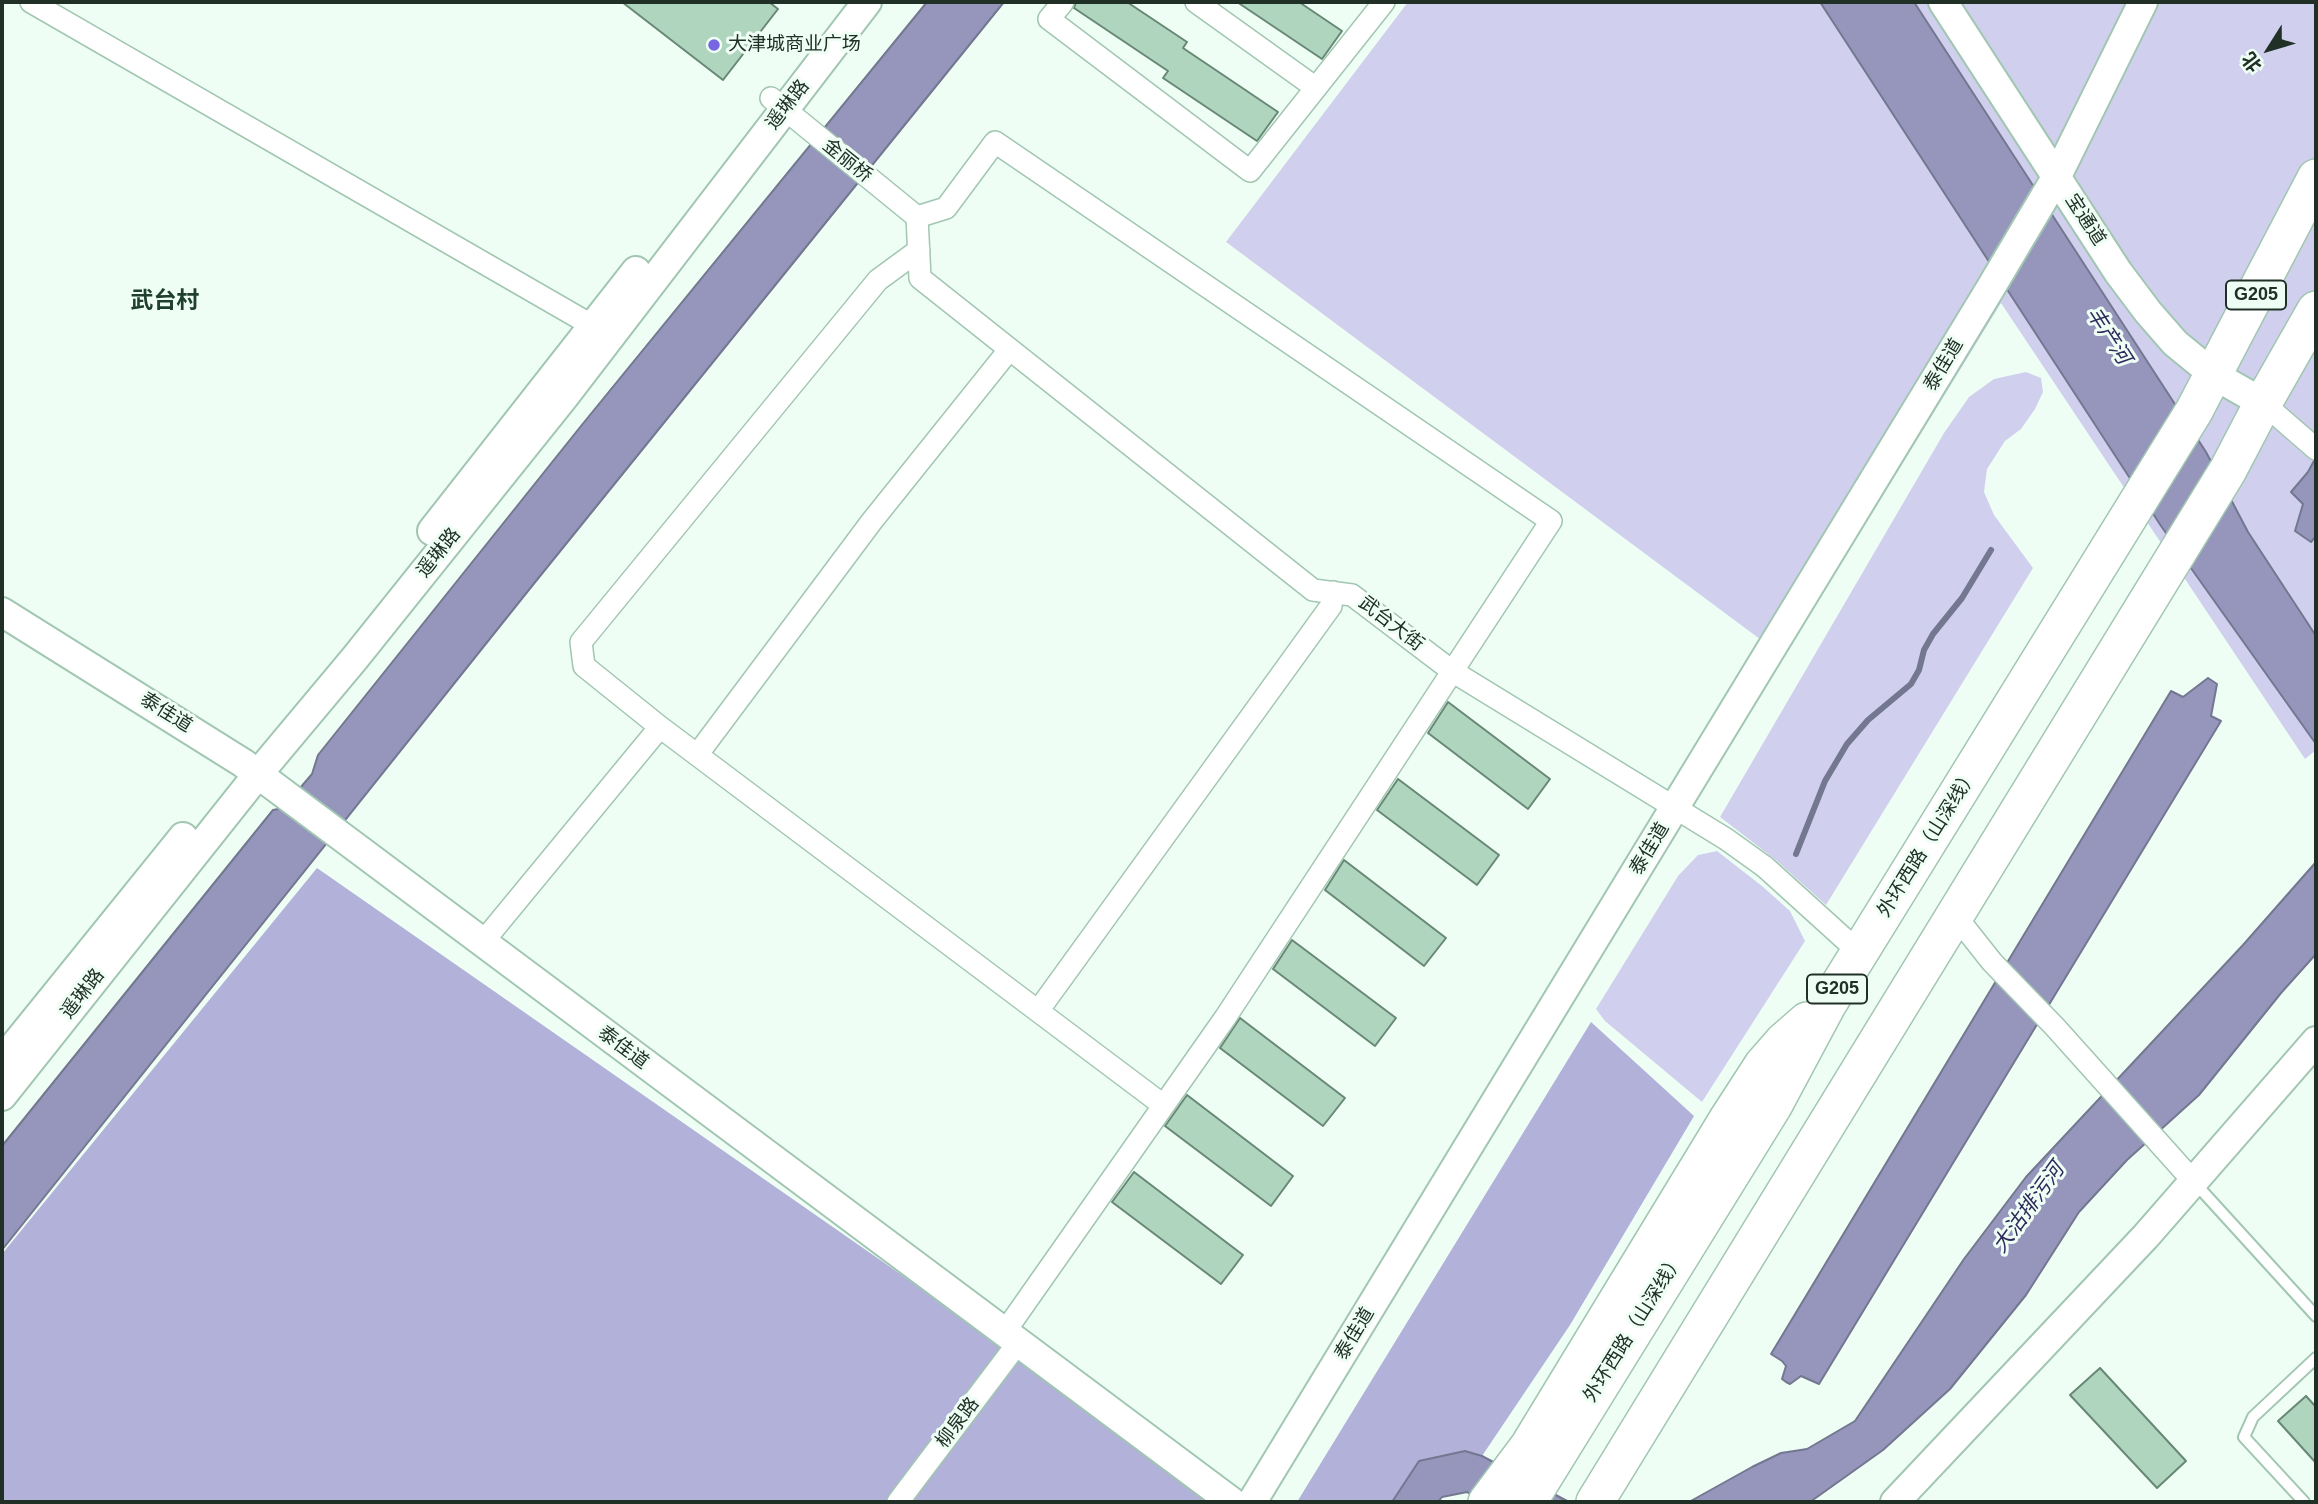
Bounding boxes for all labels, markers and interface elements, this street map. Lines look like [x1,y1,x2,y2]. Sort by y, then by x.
north arrow [2234,14,2304,84]
place label: 大津城商业广场 [728,34,861,56]
marker: 大津城商业广场 [706,37,722,53]
text: 北 [2238,48,2266,76]
street label: 遥琳路 [761,76,815,134]
street label: 金丽桥 [818,134,876,188]
street label: 宝通道 [2060,190,2110,250]
road number: G205 [2226,281,2286,310]
district label: 武台村 [131,288,199,316]
water label: 丰产河 [2080,303,2136,369]
street label: 泰佳道 [1920,335,1968,395]
street label: 遥琳路 [412,524,466,582]
street label: 武台大街 [1354,592,1428,656]
street label: 泰佳道 [136,688,196,738]
street label: 外环西路（山深线） [1873,764,1983,922]
street label: 泰佳道 [1626,819,1674,879]
street label: 遥琳路 [56,965,110,1023]
road number: G205 [1807,974,1867,1004]
street label: 泰佳道 [593,1022,653,1074]
water label: 大沽排污河 [1988,1158,2070,1258]
street label: 外环西路（山深线） [1579,1249,1689,1407]
street label: 泰佳道 [1331,1304,1379,1364]
street label: 柳泉路 [932,1393,984,1453]

